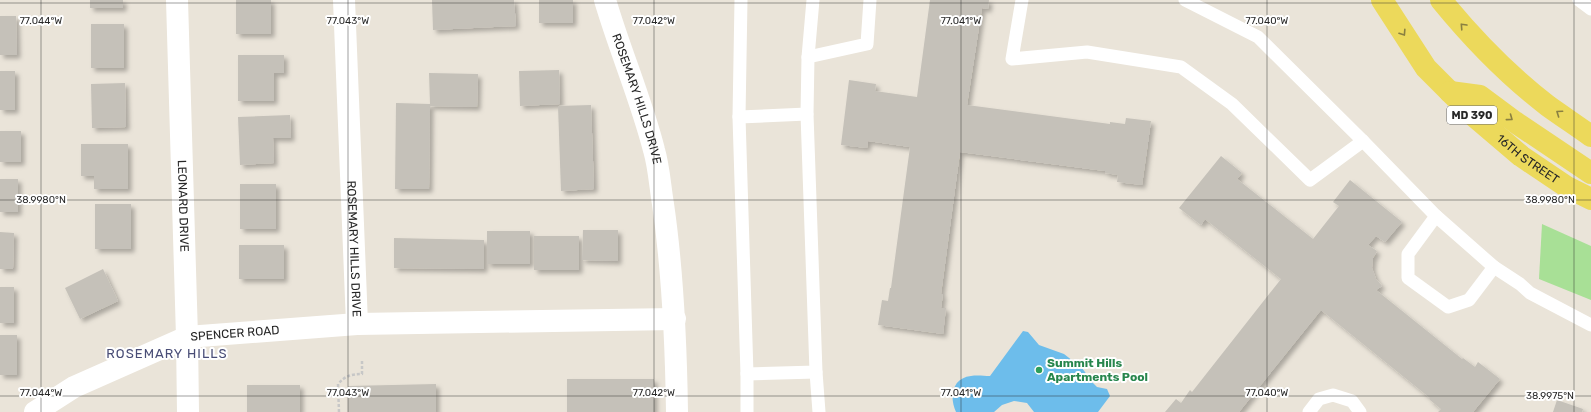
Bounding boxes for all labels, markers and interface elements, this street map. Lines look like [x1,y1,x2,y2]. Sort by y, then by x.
text: 77.044°W [20,15,62,27]
text: 77.043°W [327,15,369,27]
text: 77.042°W [633,15,675,27]
text: 77.041°W [941,15,981,27]
text: 77.040°W [1246,15,1288,27]
one-way arrow [1460,23,1468,31]
one-way arrow [1398,29,1406,36]
street label: ROSEMARY HILLS DRIVE [609,32,664,165]
road number: MD 390 [1447,106,1497,124]
one-way arrow [1556,111,1563,118]
one-way arrow [1505,113,1512,120]
street label: 16TH STREET [1494,131,1562,187]
street label: LEONARD DRIVE [175,160,191,252]
street label: ROSEMARY HILLS DRIVE [344,180,364,317]
text: 38.9980°N [16,194,66,206]
text: 38.9980°N [1525,194,1575,206]
street label: SPENCER ROAD [190,323,280,344]
district label: ROSEMARY HILLS [106,346,228,361]
place label: Summit Hills Apartments Pool [1047,356,1148,384]
marker: Summit Hills Apartments Pool [1034,365,1044,375]
text: 77.044°W [20,387,62,399]
text: 77.043°W [327,387,369,399]
text: 77.042°W [633,387,675,399]
text: 77.041°W [941,387,981,399]
text: 77.040°W [1246,387,1288,399]
text: 38.9975°N [1526,390,1574,402]

